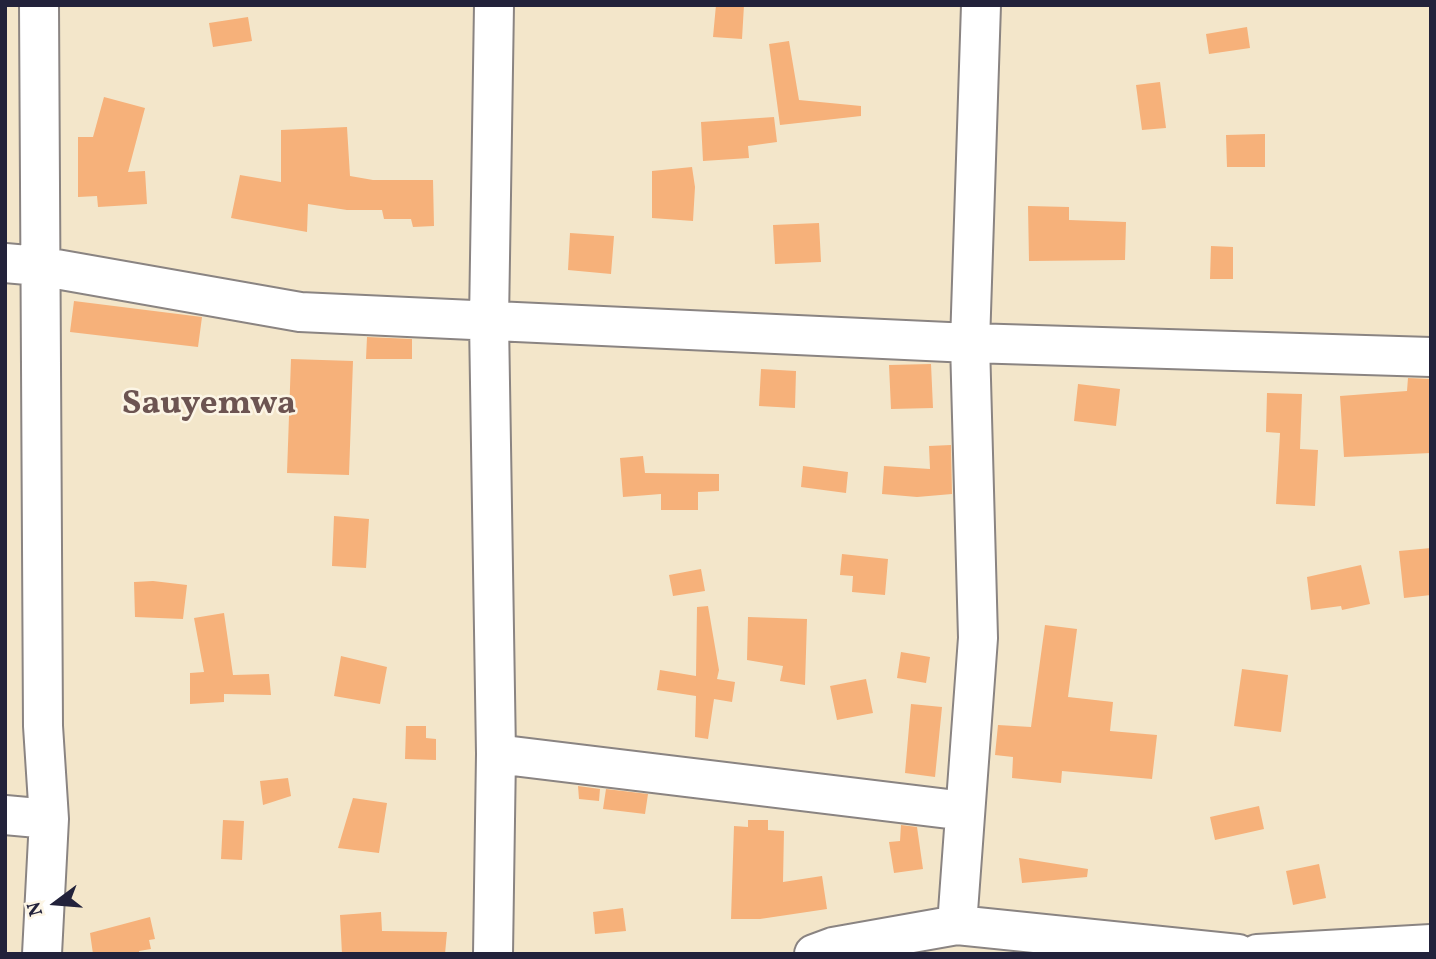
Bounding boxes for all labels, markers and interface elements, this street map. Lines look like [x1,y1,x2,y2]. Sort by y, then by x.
district label: Sauyemwa [122,386,296,428]
north arrow [21,868,91,938]
text: N [21,899,50,919]

